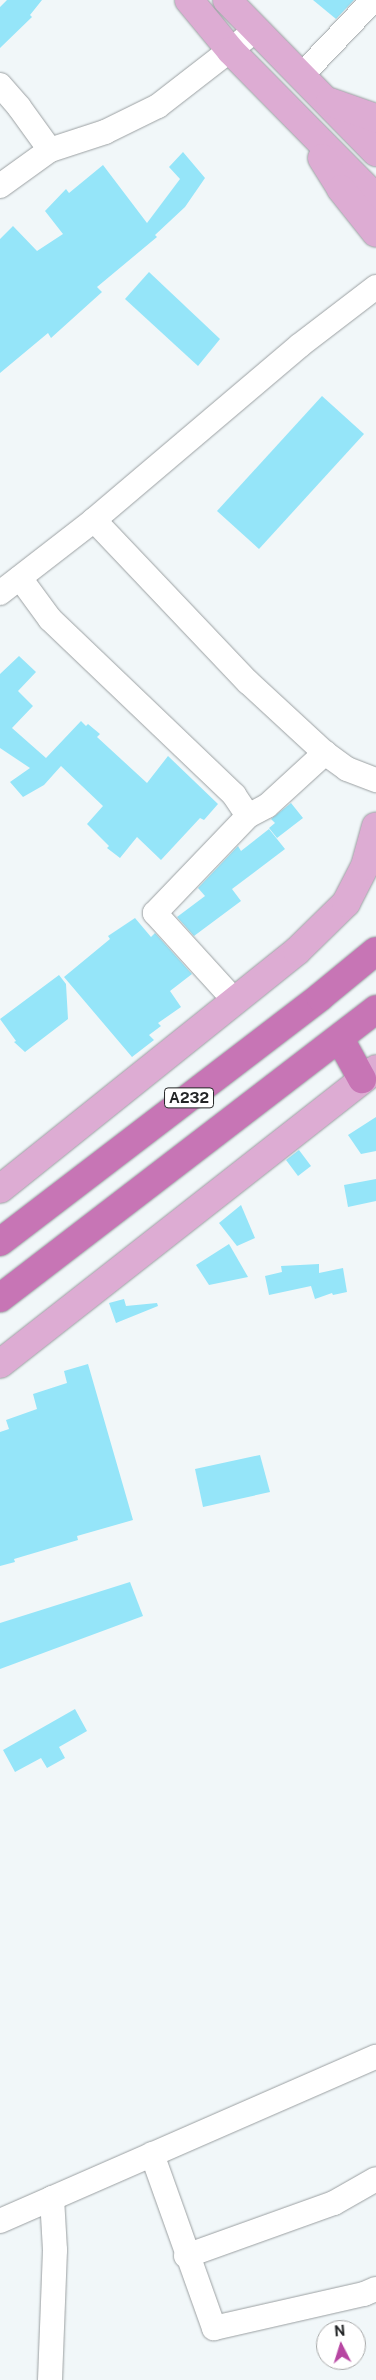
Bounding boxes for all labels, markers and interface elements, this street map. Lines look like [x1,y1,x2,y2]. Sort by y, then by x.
road number: A232 [164,1086,214,1110]
north arrow [316,2320,366,2370]
text: N [334,2323,346,2340]

